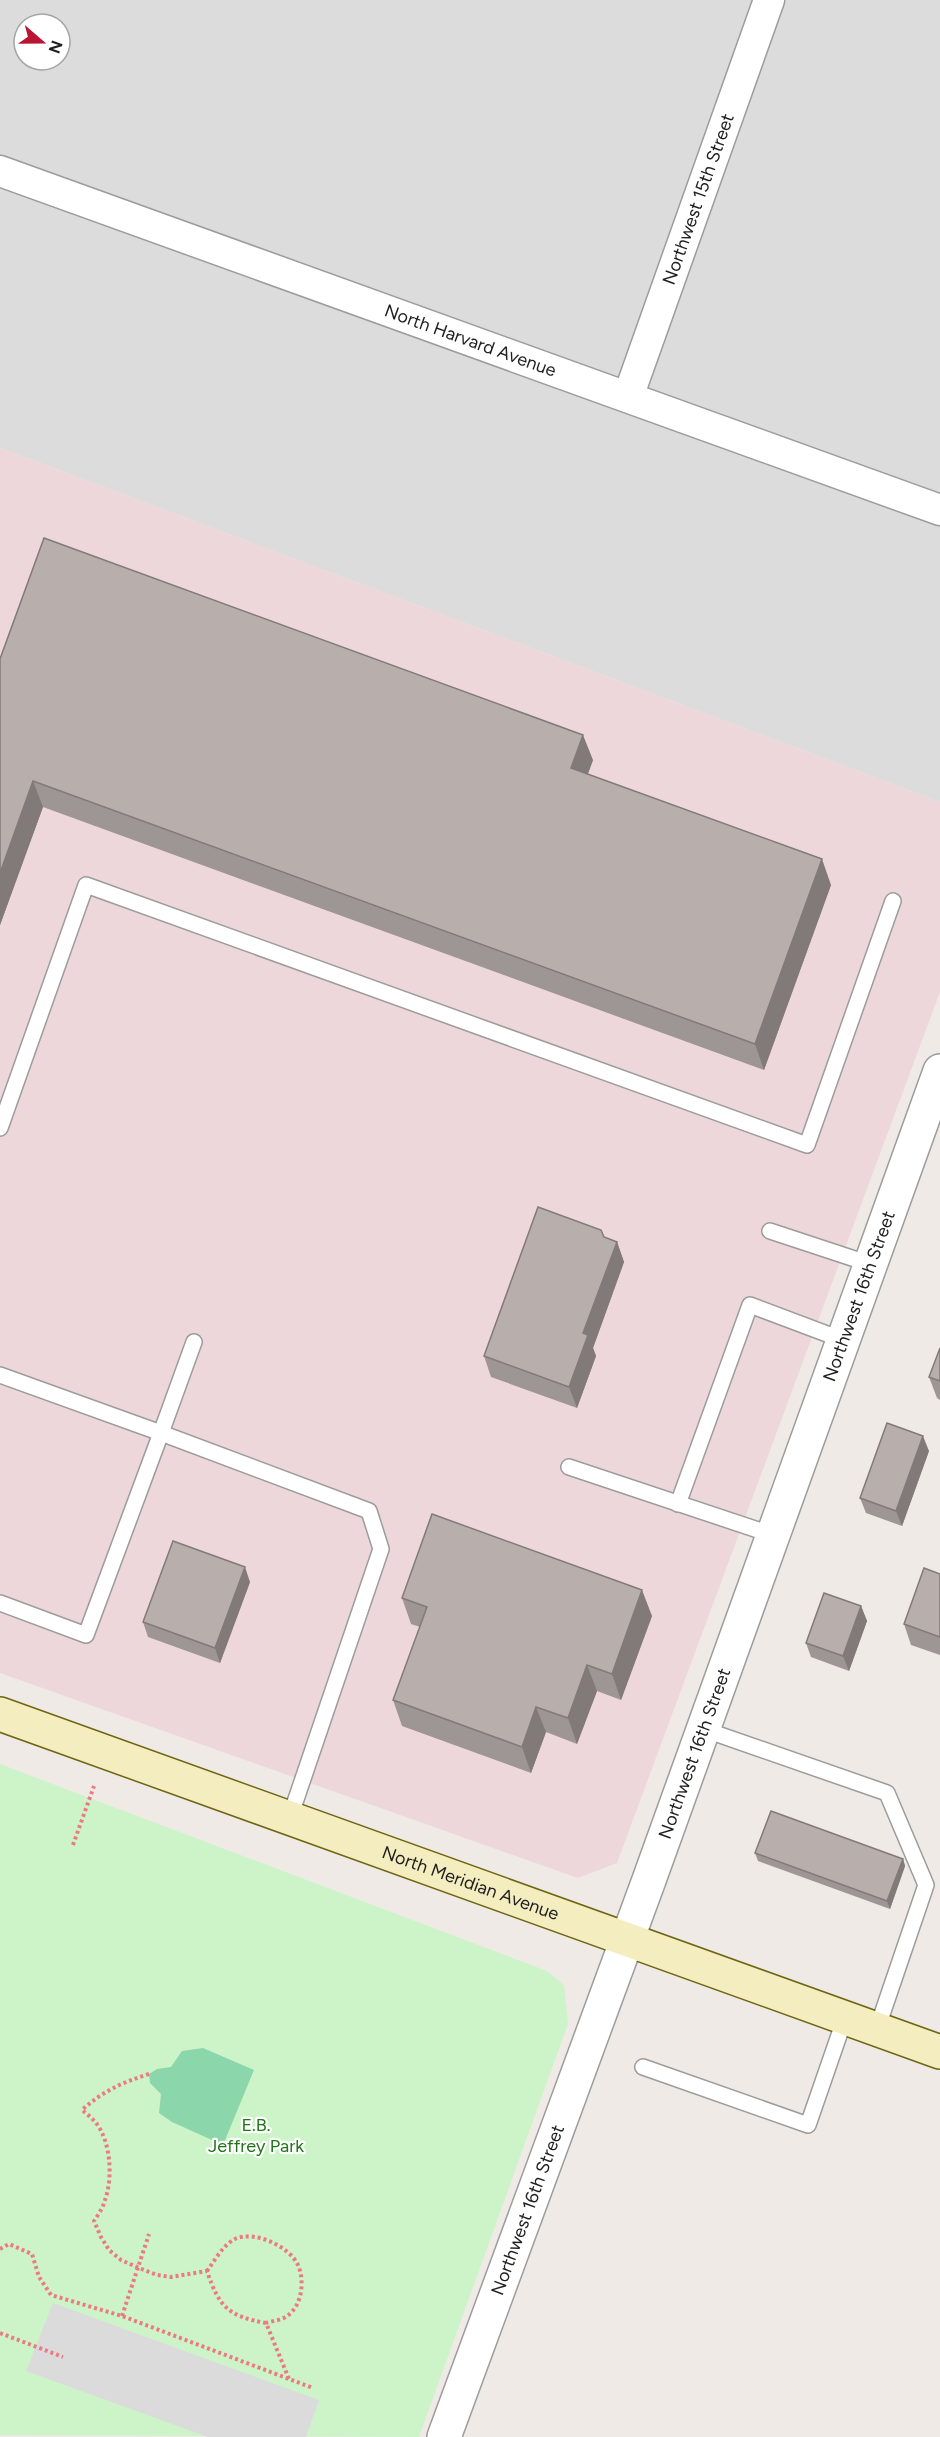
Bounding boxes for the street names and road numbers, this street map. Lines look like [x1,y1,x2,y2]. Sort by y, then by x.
street label: Northwest 15th Street [658,110,739,288]
street label: North Harvard Avenue [382,300,559,382]
street label: Northwest 16th Street [818,1208,900,1385]
street label: Northwest 16th Street [654,1665,735,1842]
street label: North Meridian Avenue [379,1841,562,1925]
street label: Northwest 16th Street [486,2121,569,2298]

